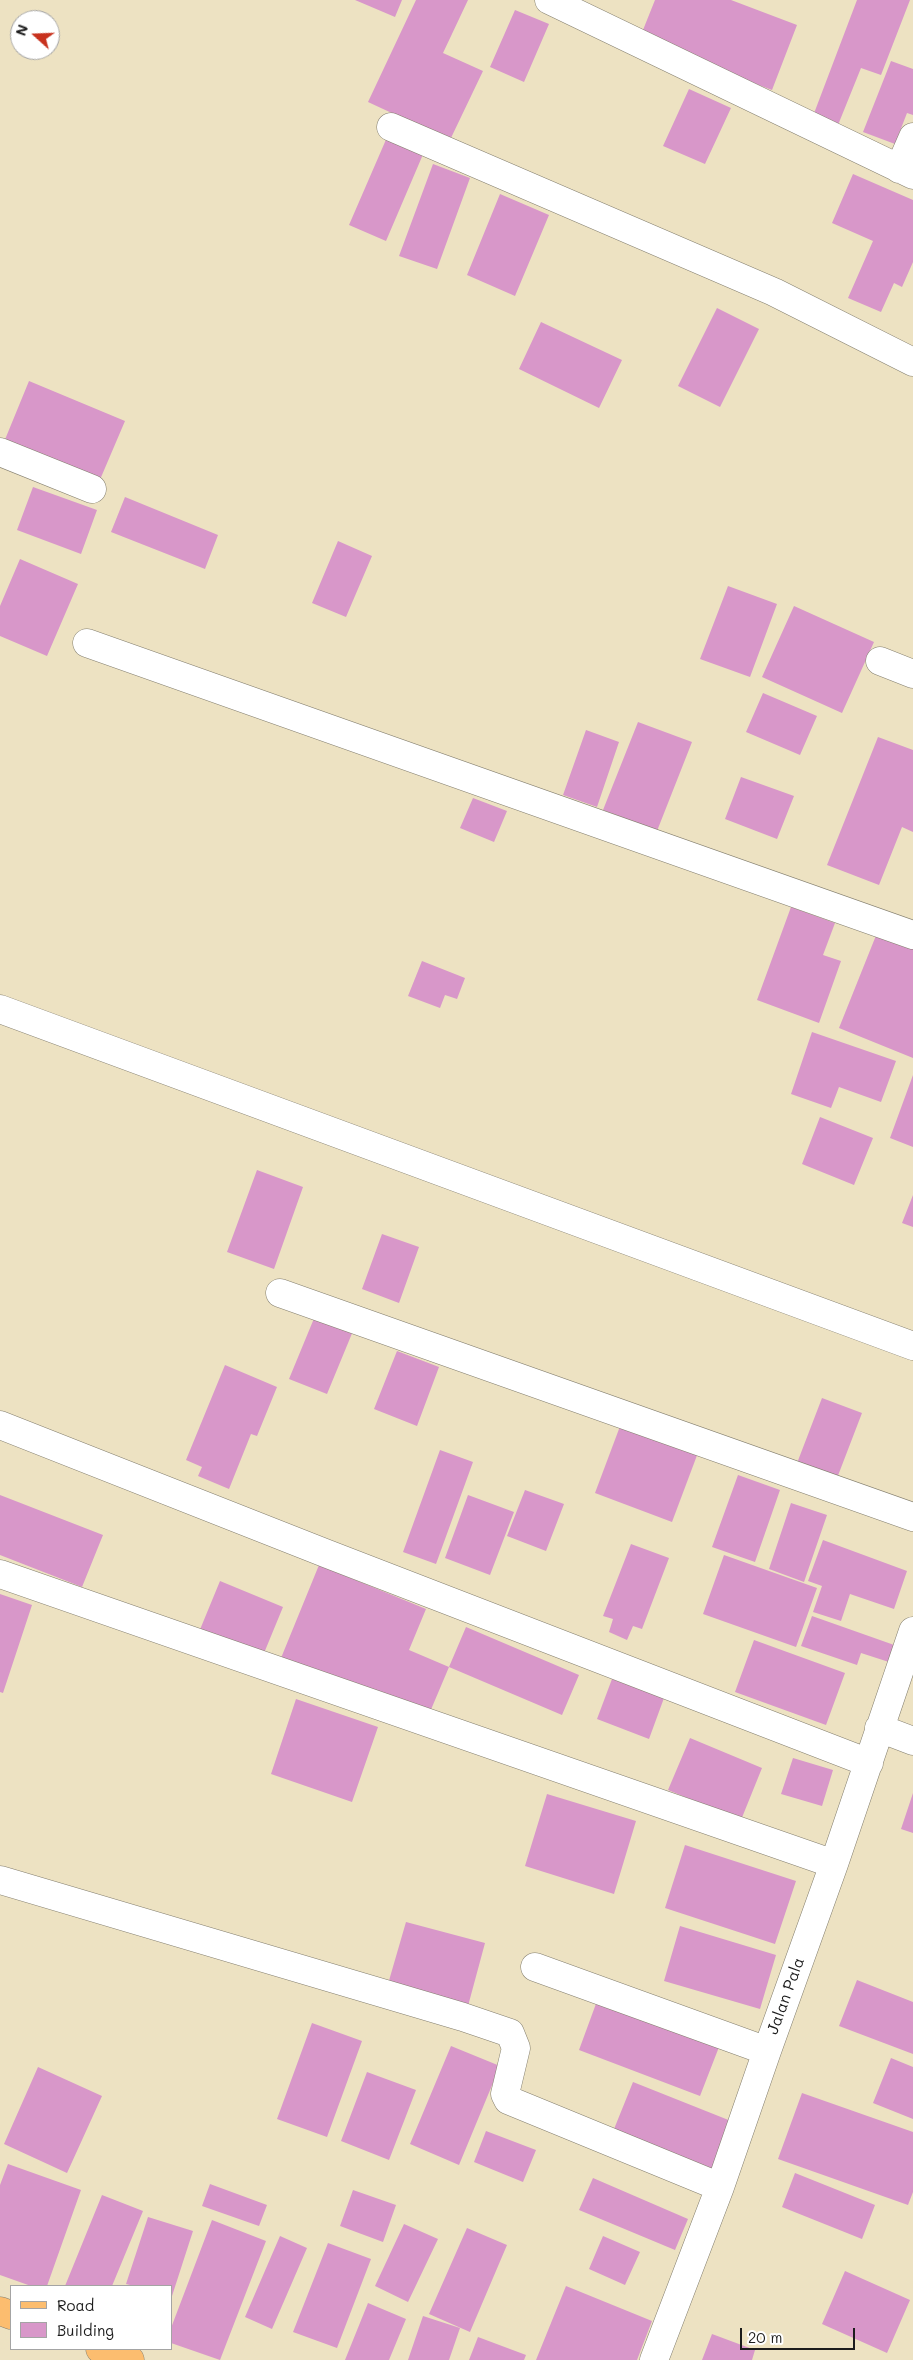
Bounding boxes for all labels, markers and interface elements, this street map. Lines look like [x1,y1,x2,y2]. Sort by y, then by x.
north arrow [10,10,60,60]
text: N [11,22,32,38]
street label: Jalan Pala [763,1955,809,2037]
legend [10,2285,172,2350]
text: Road [57,2295,94,2315]
scale bar [743,2318,858,2350]
text: Building [57,2320,114,2340]
text: 20 m [748,2327,782,2347]

